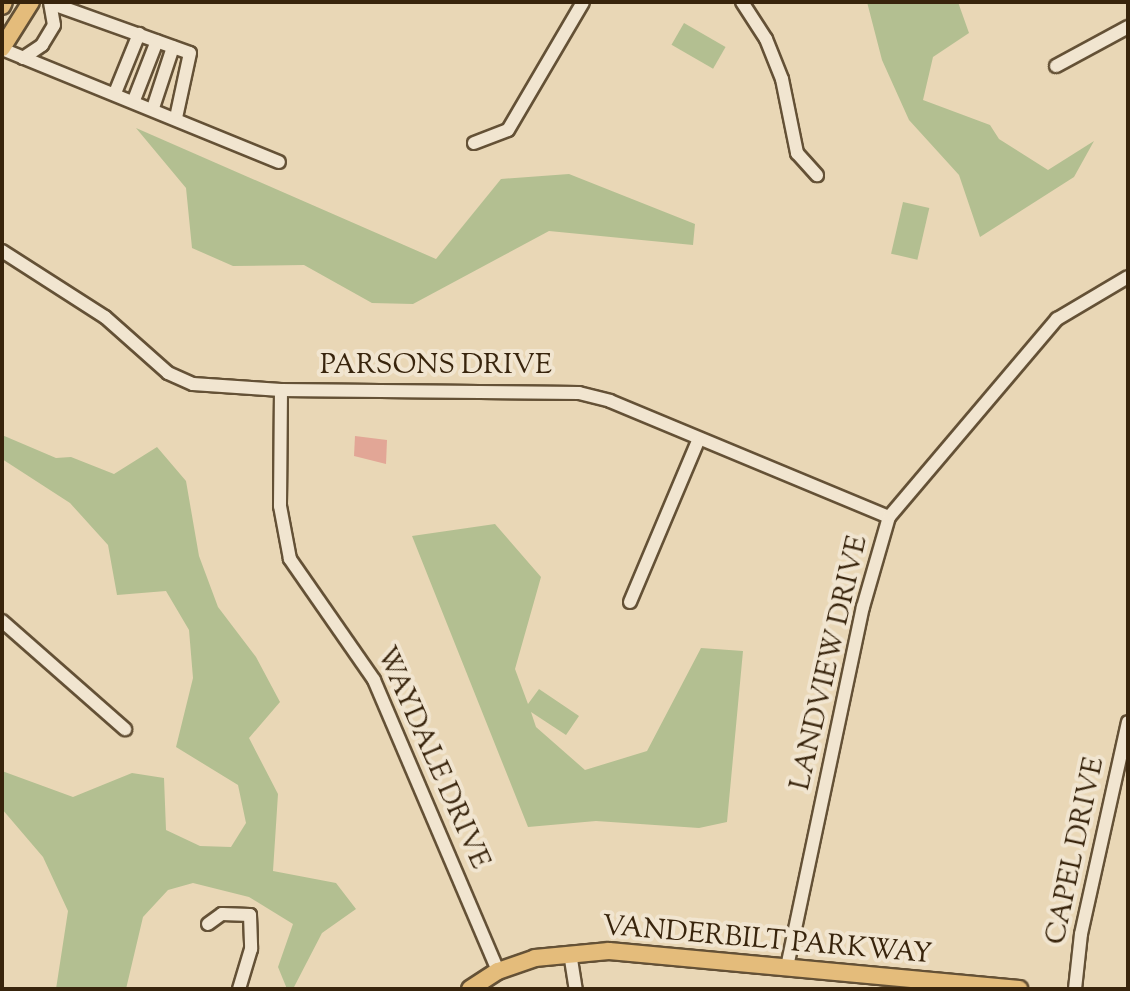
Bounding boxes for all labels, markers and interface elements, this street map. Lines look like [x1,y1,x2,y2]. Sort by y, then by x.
street label: PARSONS DRIVE [320,349,552,383]
street label: LANDVIEW DRIVE [784,532,876,794]
street label: WAYDALE DRIVE [368,642,496,874]
street label: CAPEL DRIVE [1040,754,1112,948]
street label: VANDERBILT PARKWAY [601,910,933,972]

